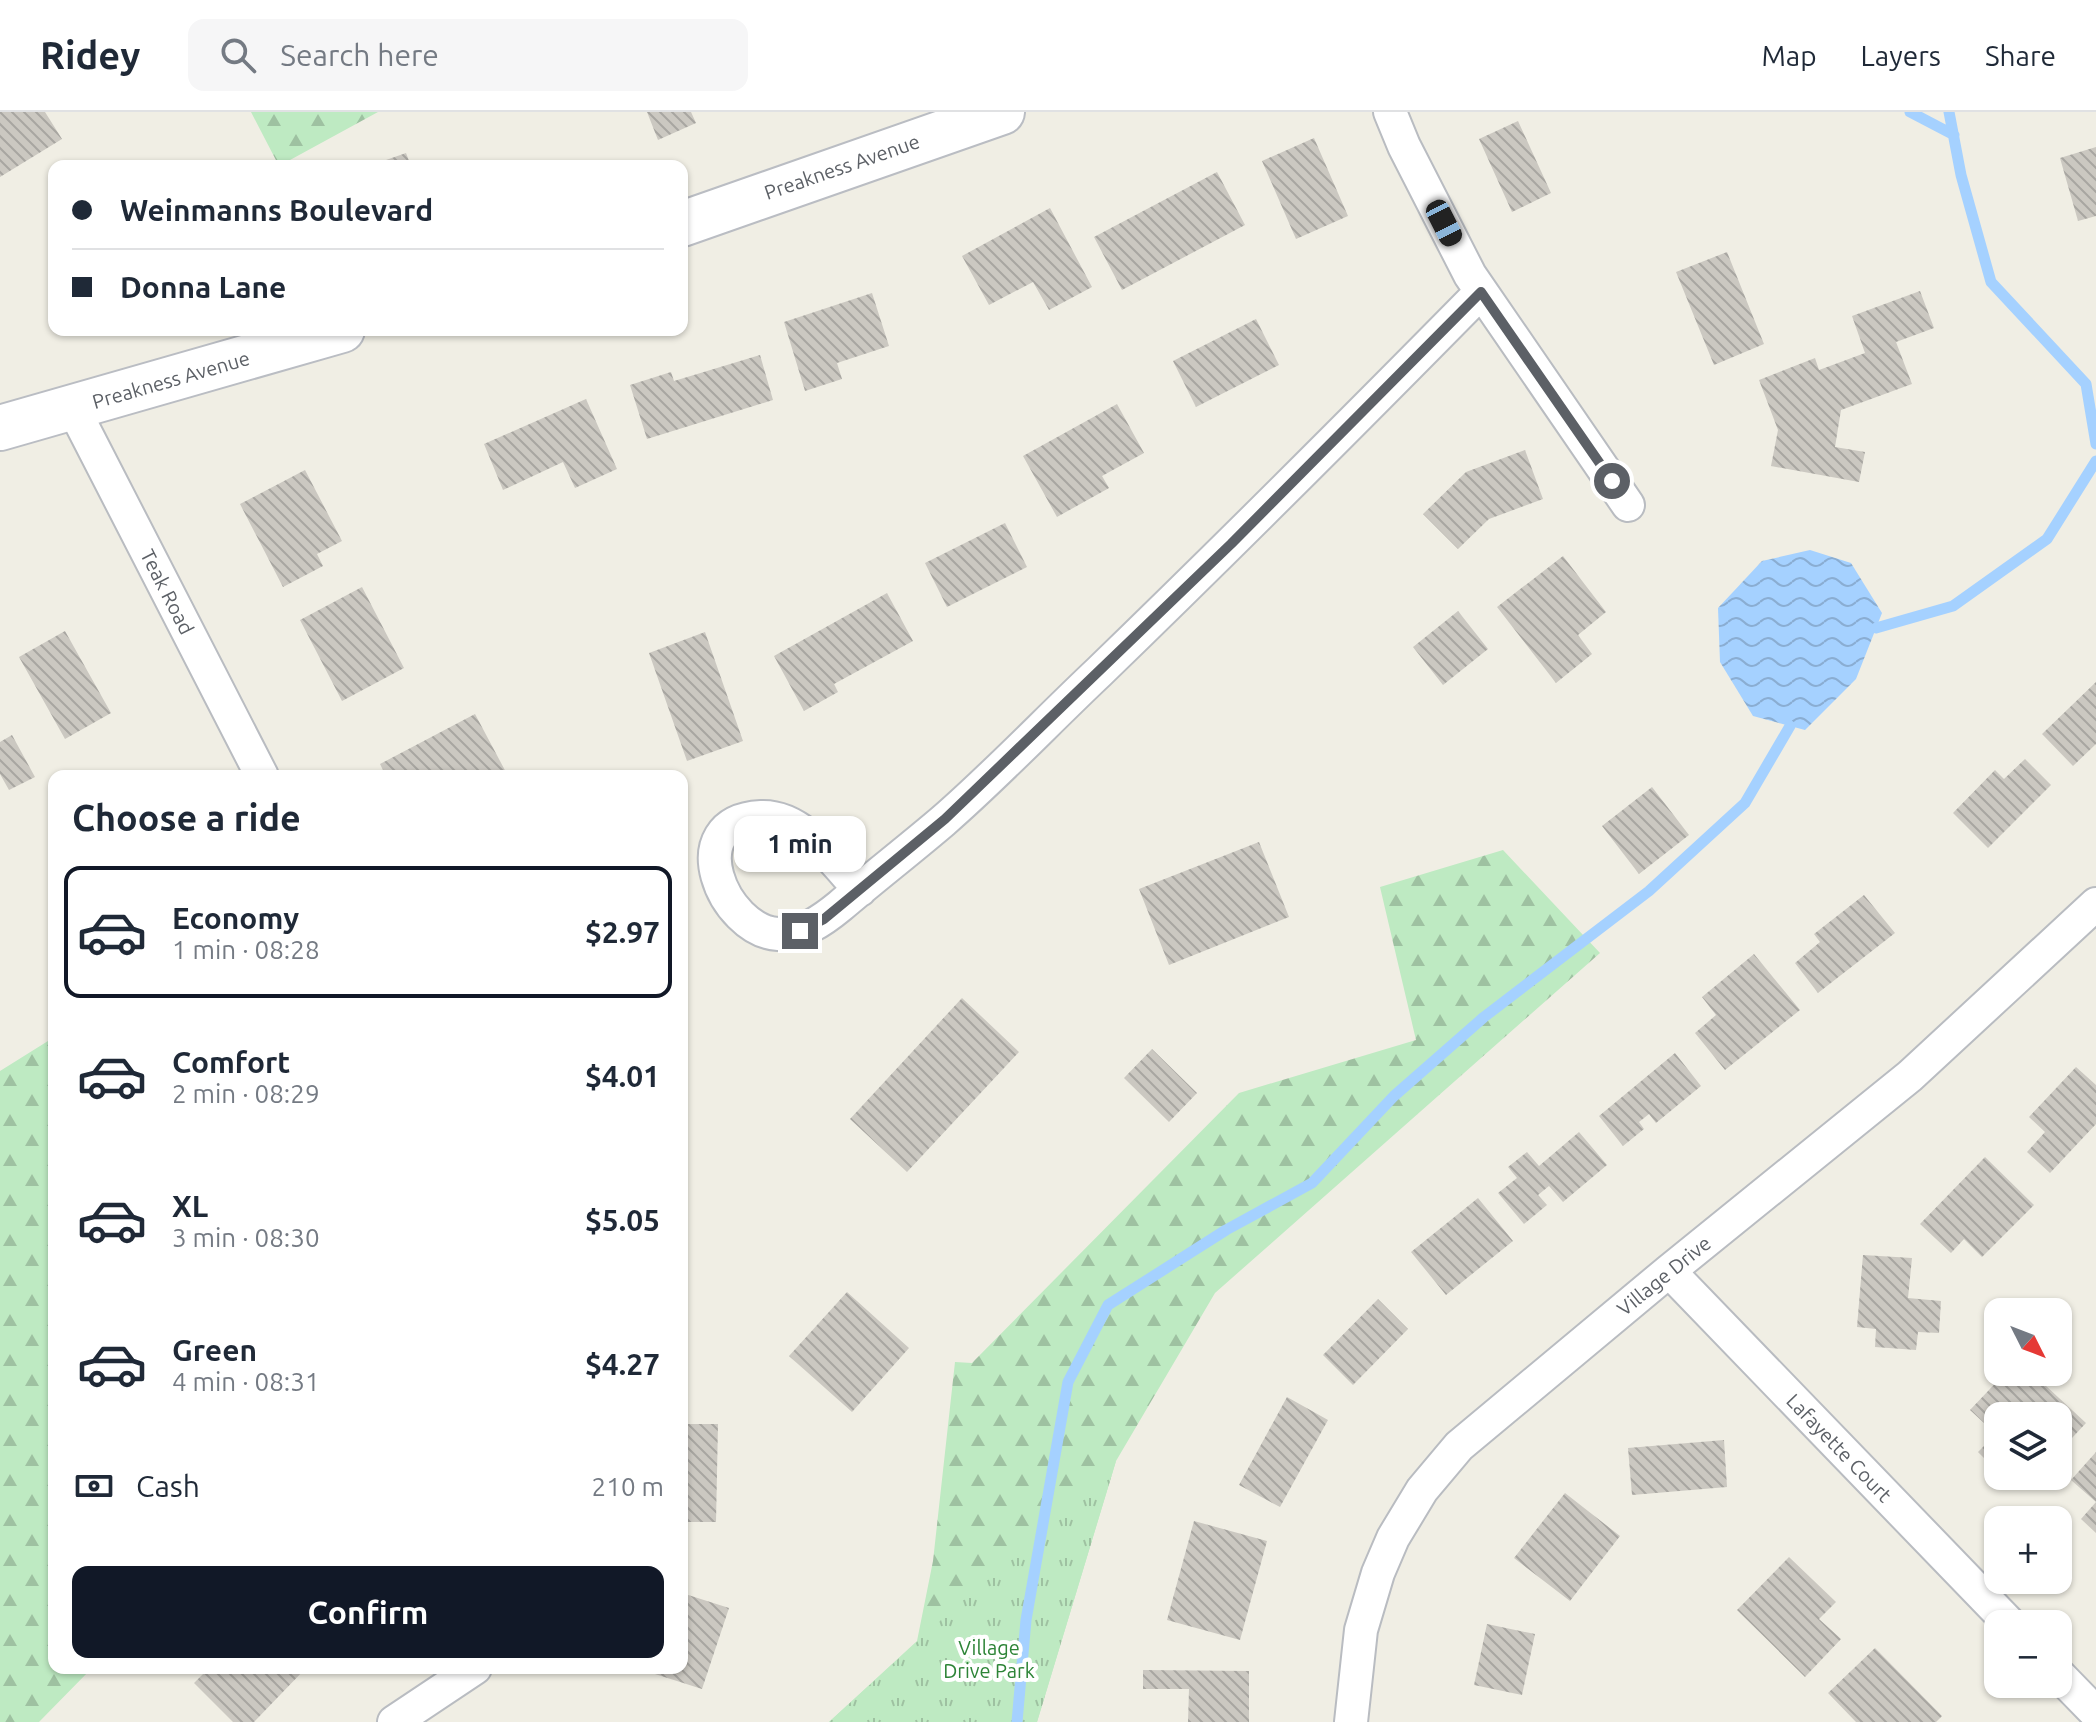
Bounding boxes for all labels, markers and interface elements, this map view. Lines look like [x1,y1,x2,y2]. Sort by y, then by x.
search box [188,19,748,91]
icon: search [216,33,260,77]
text: Ridey [40,34,140,76]
text: Search here [280,38,439,72]
text: Map [1761,40,1817,71]
text: Layers [1861,40,1941,71]
text: Share [1985,40,2056,71]
street label: Preakness Avenue [761,129,923,204]
text: Weinmanns Boulevard [120,193,433,227]
car [1422,196,1466,250]
text: Donna Lane [120,270,286,304]
street label: Preakness Avenue [89,346,252,413]
route start [1594,463,1630,499]
street label: Teak Road [136,545,199,638]
text: Choose a ride [72,797,301,838]
callout: 1 min [734,815,866,871]
text: 1 min [767,829,833,858]
icon: car [76,896,148,968]
text: Economy [172,901,299,935]
route end [782,913,818,949]
text: $2.97 [585,915,660,949]
text: 1 min · 08:28 [172,935,320,964]
icon: car [76,1040,148,1112]
text: Comfort [172,1045,290,1079]
text: $4.01 [585,1059,660,1093]
text: 2 min · 08:29 [172,1079,320,1108]
icon: car [76,1184,148,1256]
text: XL [172,1189,208,1223]
text: $5.05 [585,1203,660,1237]
text: 3 min · 08:30 [172,1223,320,1252]
street label: Village Drive [1612,1231,1715,1320]
north arrow [1984,1298,2072,1386]
map controls [1984,1298,2072,1698]
icon: car [76,1328,148,1400]
text: Green [172,1333,257,1367]
text: $4.27 [585,1347,660,1381]
text: 4 min · 08:31 [172,1367,320,1396]
street label: Lafayette Court [1782,1389,1897,1506]
button: layers [1984,1402,2072,1490]
icon: cash [72,1464,116,1508]
text: Cash [136,1469,200,1503]
text: 210 m [592,1472,664,1501]
button: + [1984,1506,2072,1594]
button: Confirm [72,1566,664,1658]
button: − [1984,1610,2072,1698]
park label: Village Drive Park [943,1636,1035,1682]

